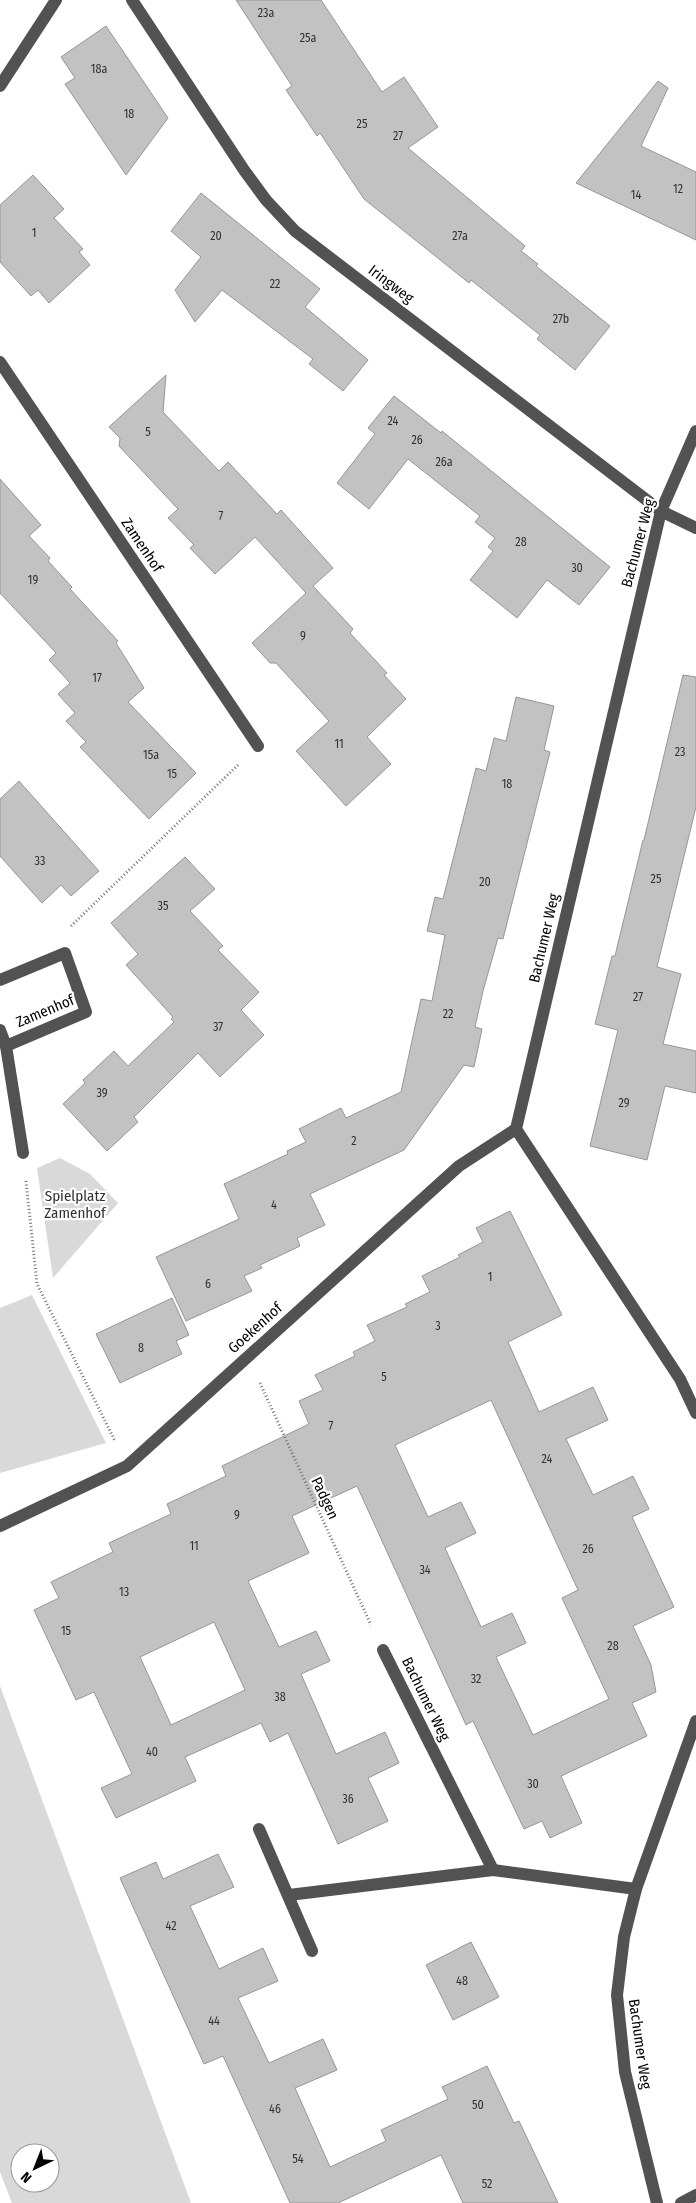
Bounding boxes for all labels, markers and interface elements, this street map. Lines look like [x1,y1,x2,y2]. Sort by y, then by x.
house number: 23a [258,6,274,20]
house number: 25a [300,31,316,45]
house number: 18a [91,62,107,76]
house number: 18 [124,107,134,121]
house number: 25 [357,117,368,131]
house number: 27 [393,129,403,143]
house number: 12 [673,182,683,196]
house number: 14 [631,188,641,202]
house number: 1 [32,226,36,240]
house number: 20 [210,229,222,243]
house number: 27a [452,229,468,243]
street label: Iringweg [365,261,417,307]
house number: 22 [270,277,280,291]
house number: 27b [553,312,569,326]
house number: 24 [388,414,399,428]
house number: 5 [145,425,151,439]
house number: 26 [411,433,423,447]
house number: 26a [435,455,453,469]
street label: Bachumer Weg [618,497,658,589]
house number: 7 [219,509,224,523]
street label: Zamenhof [117,514,167,577]
house number: 28 [515,535,527,549]
house number: 30 [571,561,583,575]
house number: 19 [28,573,38,587]
house number: 9 [300,629,306,643]
house number: 17 [92,671,102,685]
house number: 11 [334,737,344,751]
house number: 23 [675,745,685,759]
house number: 15a [143,748,159,762]
house number: 15 [167,767,178,781]
house number: 18 [502,777,512,791]
house number: 33 [35,854,45,868]
house number: 25 [651,872,662,886]
house number: 20 [479,875,491,889]
street label: Bachumer Weg [525,892,563,984]
house number: 35 [158,899,169,913]
street label: Zamenhof [13,990,78,1031]
house number: 27 [633,990,643,1004]
house number: 22 [443,1007,453,1021]
house number: 37 [213,1020,223,1034]
house number: 39 [96,1086,108,1100]
house number: 29 [618,1096,630,1110]
house number: 2 [351,1134,357,1148]
park label: Spielplatz Zamenhof [44,1187,107,1222]
house number: 4 [271,1198,277,1212]
house number: 1 [488,1270,492,1284]
house number: 6 [205,1277,211,1291]
street label: Goekenhof [224,1298,287,1357]
house number: 3 [435,1319,441,1333]
house number: 8 [138,1341,144,1355]
house number: 5 [381,1370,387,1384]
house number: 7 [329,1419,334,1433]
house number: 24 [542,1452,553,1466]
street label: Padgen [307,1474,343,1522]
house number: 9 [234,1508,240,1522]
house number: 11 [189,1539,199,1553]
house number: 26 [582,1542,594,1556]
house number: 34 [419,1563,431,1577]
house number: 13 [119,1585,129,1599]
house number: 15 [61,1624,72,1638]
house number: 28 [607,1639,619,1653]
street label: Bachumer Weg [398,1654,454,1744]
house number: 32 [471,1672,481,1686]
house number: 38 [274,1690,286,1704]
house number: 40 [146,1745,158,1759]
house number: 30 [527,1777,539,1791]
house number: 36 [342,1792,354,1806]
house number: 42 [166,1919,176,1933]
house number: 48 [456,1974,468,1988]
street label: Bachumer Weg [625,1998,655,2090]
house number: 44 [208,2014,220,2028]
house number: 50 [472,2098,484,2112]
house number: 46 [269,2102,281,2116]
north arrow [10,2143,60,2193]
house number: 54 [292,2152,304,2166]
text: N [18,2168,35,2186]
house number: 52 [482,2177,492,2191]

